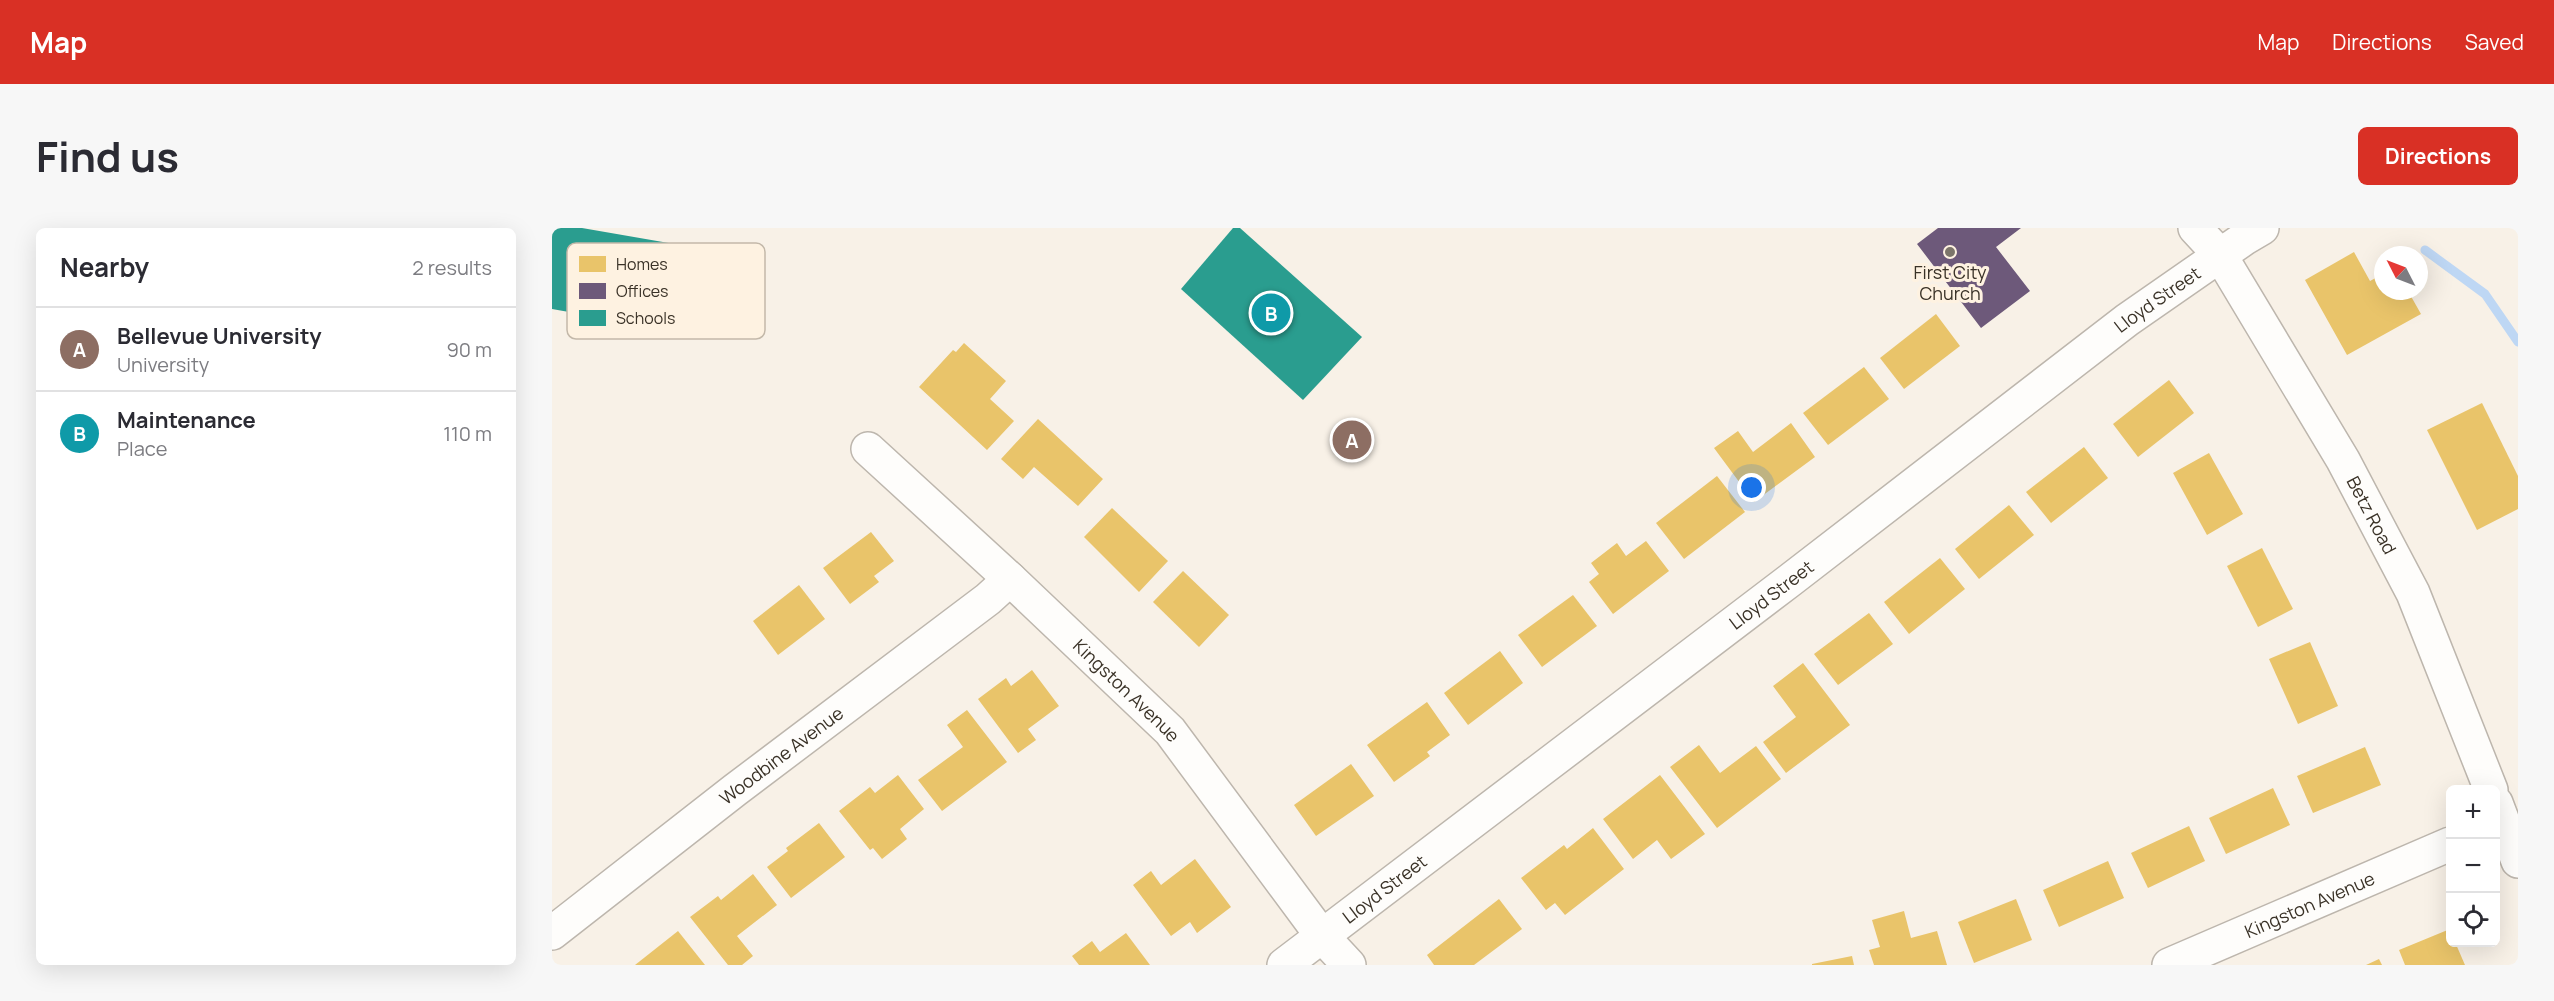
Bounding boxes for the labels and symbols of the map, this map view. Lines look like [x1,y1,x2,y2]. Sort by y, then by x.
legend [567,243,765,339]
marker: First City Church [1943,245,1957,259]
north arrow [2374,246,2428,300]
text: Homes [616,253,668,275]
place label: First City Church [1913,260,1987,305]
street label: Lloyd Street [2109,261,2205,338]
text: Offices [616,280,669,302]
pin: B [1252,290,1290,335]
text: Schools [616,307,675,329]
pin: A [1332,418,1372,462]
street label: Betz Road [2342,472,2402,558]
your location [1737,473,1766,502]
street label: Lloyd Street [1724,555,1818,634]
street label: Kingston Avenue [1068,634,1186,747]
street label: Woodbine Avenue [714,701,848,810]
street label: Lloyd Street [1337,849,1431,929]
street label: Kingston Avenue [2241,866,2378,943]

